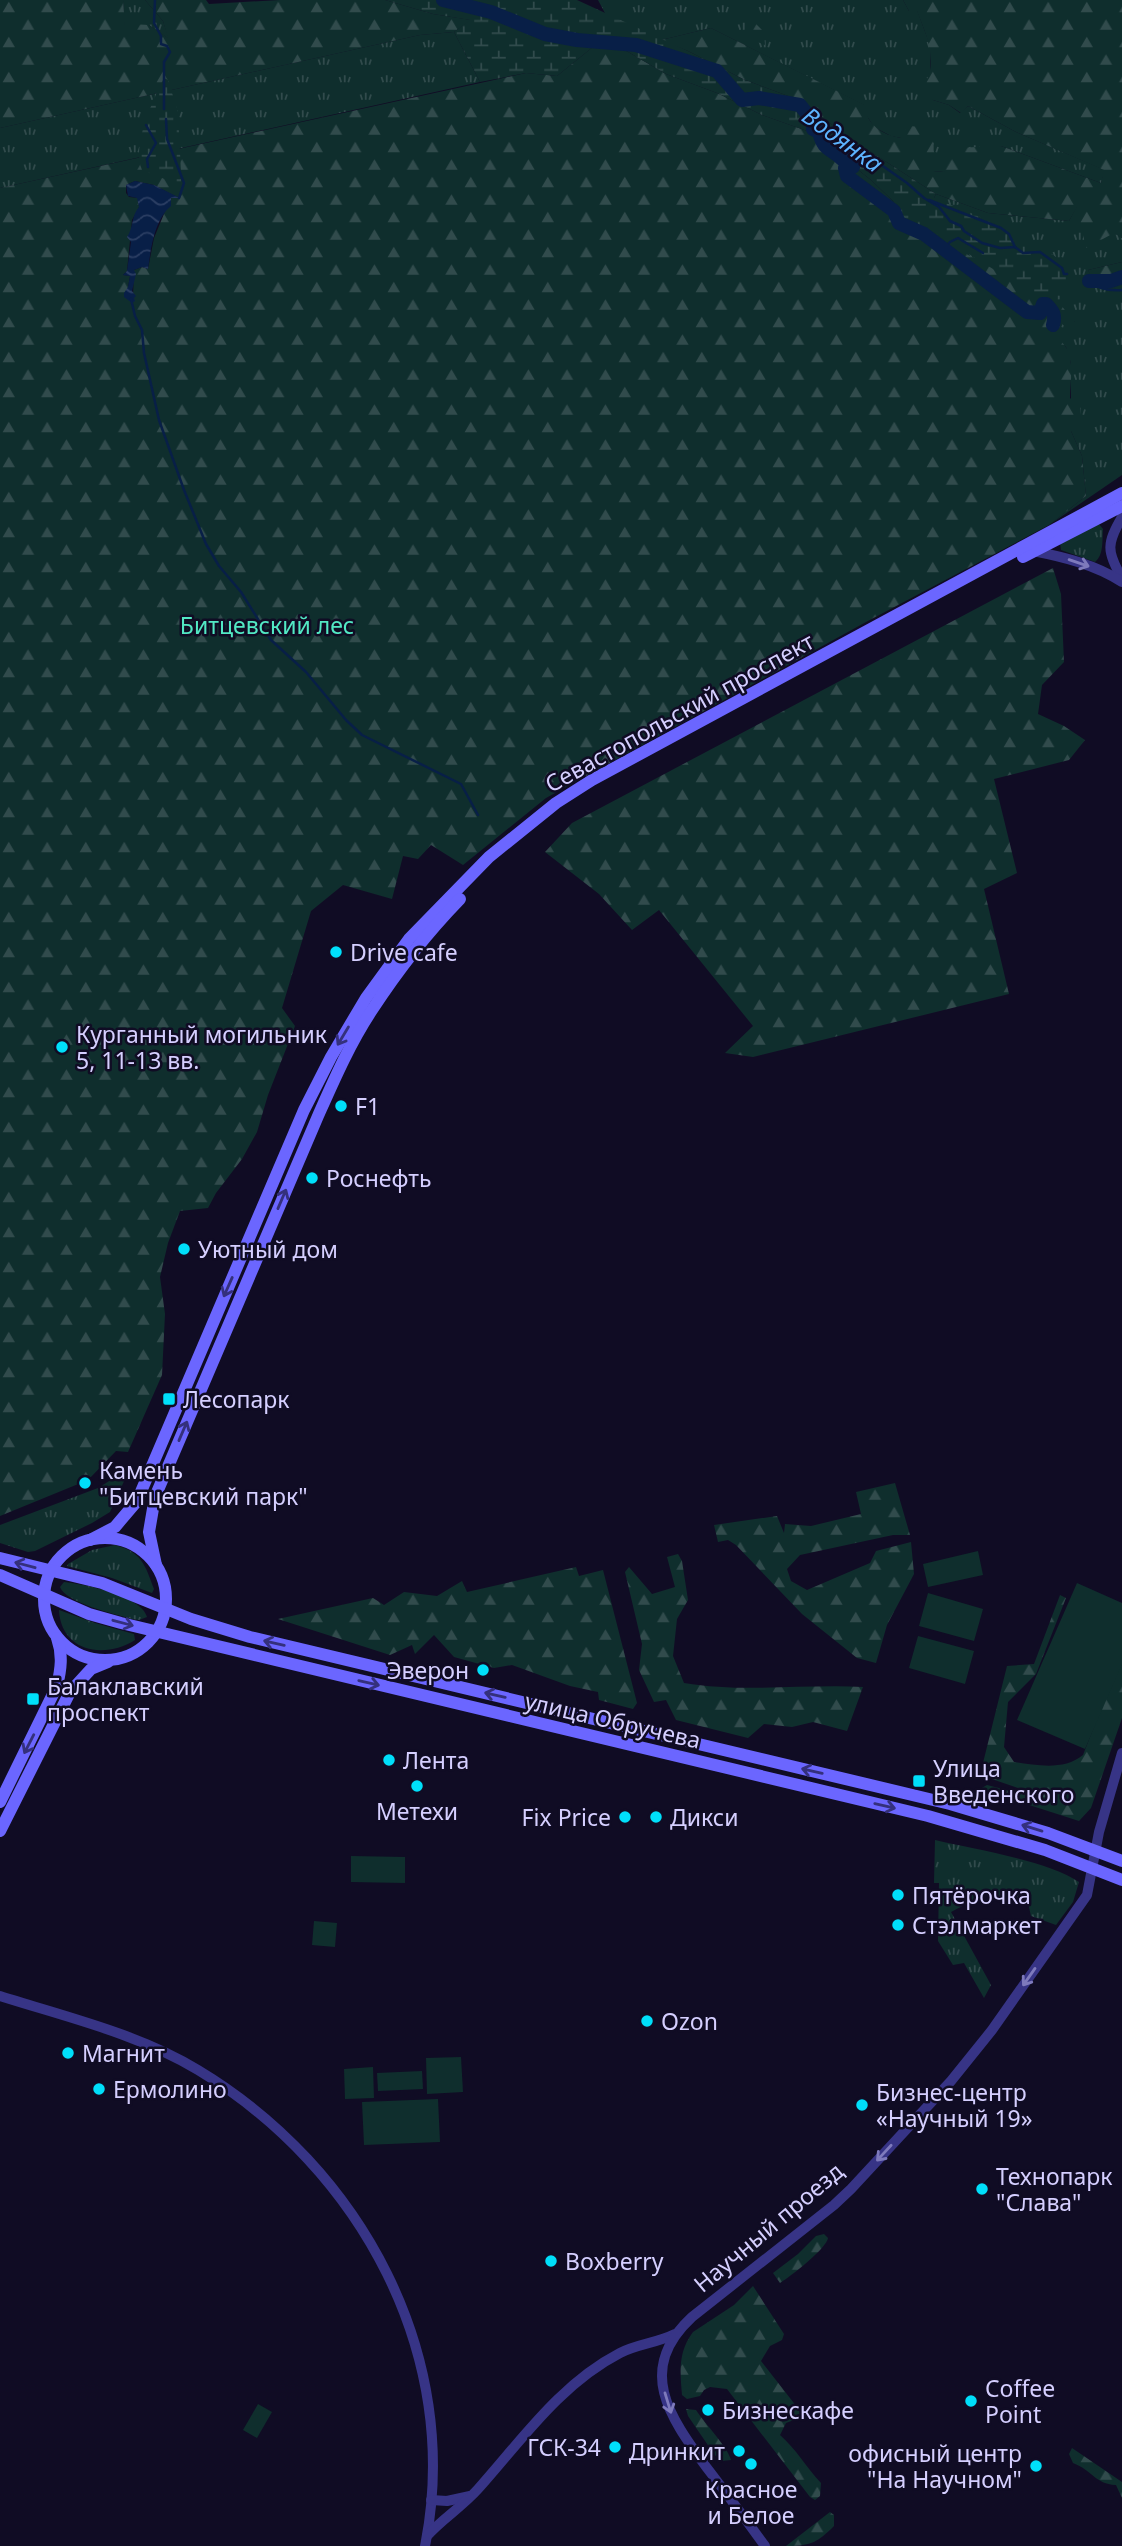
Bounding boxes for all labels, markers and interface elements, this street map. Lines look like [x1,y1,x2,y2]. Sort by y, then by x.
water label: Водянка [796,99,890,180]
one-way arrow [1067,558,1089,570]
park label: Битцевский лес [180,609,354,641]
street label: Севастопольский проспект [539,624,819,799]
place label: Drive cafe [350,936,458,968]
marker: Drive cafe [328,944,344,960]
place label: Курганный могильник 5, 11-13 вв. [76,1018,328,1076]
one-way arrow [336,1026,350,1046]
marker: Курганный могильник 5, 11-13 вв. [54,1039,70,1055]
place label: F1 [355,1090,380,1122]
marker: F1 [333,1098,349,1114]
place label: Роснефть [326,1162,431,1194]
marker: Роснефть [304,1170,320,1186]
one-way arrow [276,1189,289,1210]
place label: Уютный дом [198,1233,338,1265]
marker: Уютный дом [176,1241,192,1257]
one-way arrow [221,1276,234,1298]
place label: Лесопарк [183,1383,290,1415]
marker: Лесопарк [161,1391,177,1407]
one-way arrow [177,1420,190,1442]
place label: Камень "Битцевский парк" [99,1454,308,1512]
marker: Камень "Битцевский парк" [77,1475,93,1491]
one-way arrow [14,1557,36,1570]
one-way arrow [112,1618,134,1631]
one-way arrow [263,1636,285,1649]
place label: Эверон [387,1654,469,1686]
marker: Эверон [475,1662,491,1678]
place label: Балаклавский проспект [47,1670,204,1728]
one-way arrow [357,1677,380,1690]
street label: улица Обручева [522,1684,704,1756]
one-way arrow [484,1688,507,1702]
marker: Балаклавский проспект [25,1691,41,1707]
one-way arrow [22,1733,36,1754]
place label: Лента [403,1744,469,1776]
marker: Лента [381,1752,397,1768]
place label: Улица Введенского [933,1752,1074,1810]
one-way arrow [801,1764,823,1777]
marker: Улица Введенского [911,1773,927,1789]
marker: Метехи [409,1778,425,1794]
place label: Метехи [376,1795,458,1827]
one-way arrow [873,1800,896,1813]
place label: Fix Price [522,1801,611,1833]
place label: Дикси [670,1801,738,1833]
marker: Fix Price [617,1809,633,1825]
marker: Дикси [648,1809,664,1825]
one-way arrow [1021,1820,1043,1833]
place label: Пятёрочка [912,1879,1031,1911]
marker: Пятёрочка [890,1887,906,1903]
place label: Стэлмаркет [912,1909,1042,1941]
marker: Стэлмаркет [890,1917,906,1933]
one-way arrow [1022,1967,1036,1986]
place label: Ozon [661,2005,718,2037]
marker: Ozon [639,2013,655,2029]
place label: Магнит [82,2037,165,2069]
marker: Магнит [60,2045,76,2061]
place label: Ермолино [113,2073,227,2105]
place label: Бизнес-центр «Научный 19» [876,2076,1032,2134]
marker: Ермолино [91,2081,107,2097]
marker: Бизнес-центр «Научный 19» [854,2097,870,2113]
one-way arrow [876,2144,893,2161]
street label: Научный проезд [686,2155,850,2299]
place label: Технопарк "Слава" [996,2160,1113,2218]
marker: Технопарк "Слава" [974,2181,990,2197]
place label: Boxberry [565,2245,664,2277]
marker: Boxberry [543,2253,559,2269]
place label: Coffee Point [985,2372,1055,2430]
one-way arrow [662,2392,675,2414]
marker: Coffee Point [963,2393,979,2409]
place label: Бизнескафе [722,2394,854,2426]
marker: Бизнескафе [700,2402,716,2418]
place label: ГСК-34 [527,2431,601,2463]
place label: Дринкит [629,2435,725,2467]
place label: офисный центр "На Научном" [848,2437,1022,2495]
marker: ГСК-34 [607,2439,623,2455]
marker: Дринкит [731,2443,747,2459]
marker: Красное и Белое [743,2456,759,2472]
marker: офисный центр "На Научном" [1028,2458,1044,2474]
place label: Красное и Белое [705,2473,797,2531]

